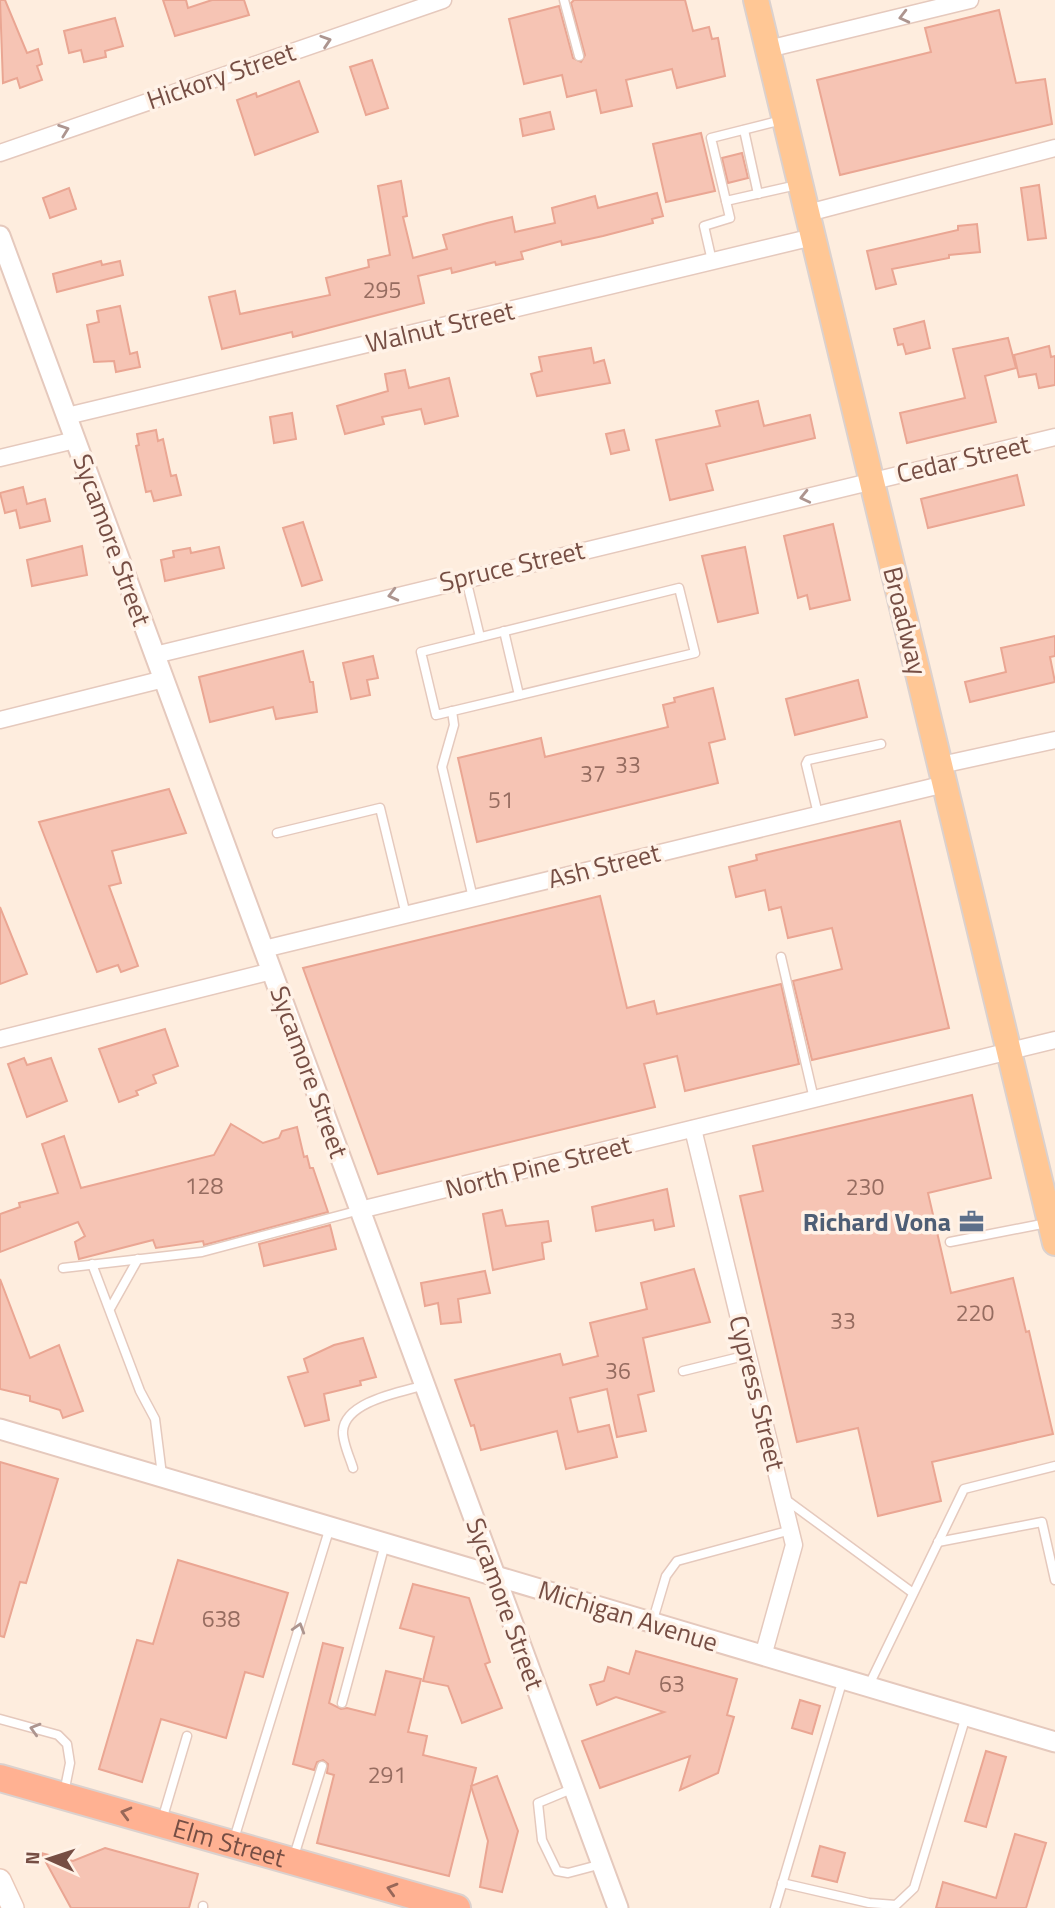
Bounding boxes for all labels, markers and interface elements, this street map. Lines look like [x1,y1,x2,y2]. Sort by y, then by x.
one-way arrow [898,9,910,23]
street label: Hickory Street [141,32,300,119]
one-way arrow [319,35,332,49]
one-way arrow [58,124,70,138]
house number: 295 [363,272,401,307]
street label: Walnut Street [362,290,518,363]
street label: Cedar Street [892,424,1033,493]
street label: Sycamore Street [63,448,162,631]
one-way arrow [799,489,811,503]
street label: Spruce Street [436,530,588,601]
street label: Broadway [873,563,938,679]
one-way arrow [387,587,399,601]
house number: 33 [615,747,641,782]
house number: 37 [580,756,606,791]
house number: 51 [488,782,514,817]
street label: Ash Street [544,833,664,898]
street label: Sycamore Street [260,980,359,1163]
street label: North Pine Street [441,1125,635,1208]
house number: 128 [185,1168,223,1203]
house number: 230 [846,1169,884,1204]
place label: Richard Vona [803,1202,951,1241]
office icon: Richard Vona [957,1208,985,1236]
house number: 220 [956,1295,994,1330]
house number: 33 [830,1303,856,1338]
street label: Cypress Street [719,1311,796,1475]
house number: 36 [605,1353,631,1388]
street label: Sycamore Street [456,1512,555,1695]
street label: Michigan Avenue [534,1570,723,1661]
house number: 638 [202,1601,240,1636]
one-way arrow [291,1622,306,1634]
house number: 63 [659,1666,685,1701]
one-way arrow [29,1722,41,1737]
house number: 291 [368,1757,406,1792]
one-way arrow [120,1807,132,1821]
street label: Elm Street [168,1808,290,1877]
north arrow [14,1824,84,1894]
text: N [17,1851,46,1865]
one-way arrow [386,1883,398,1897]

